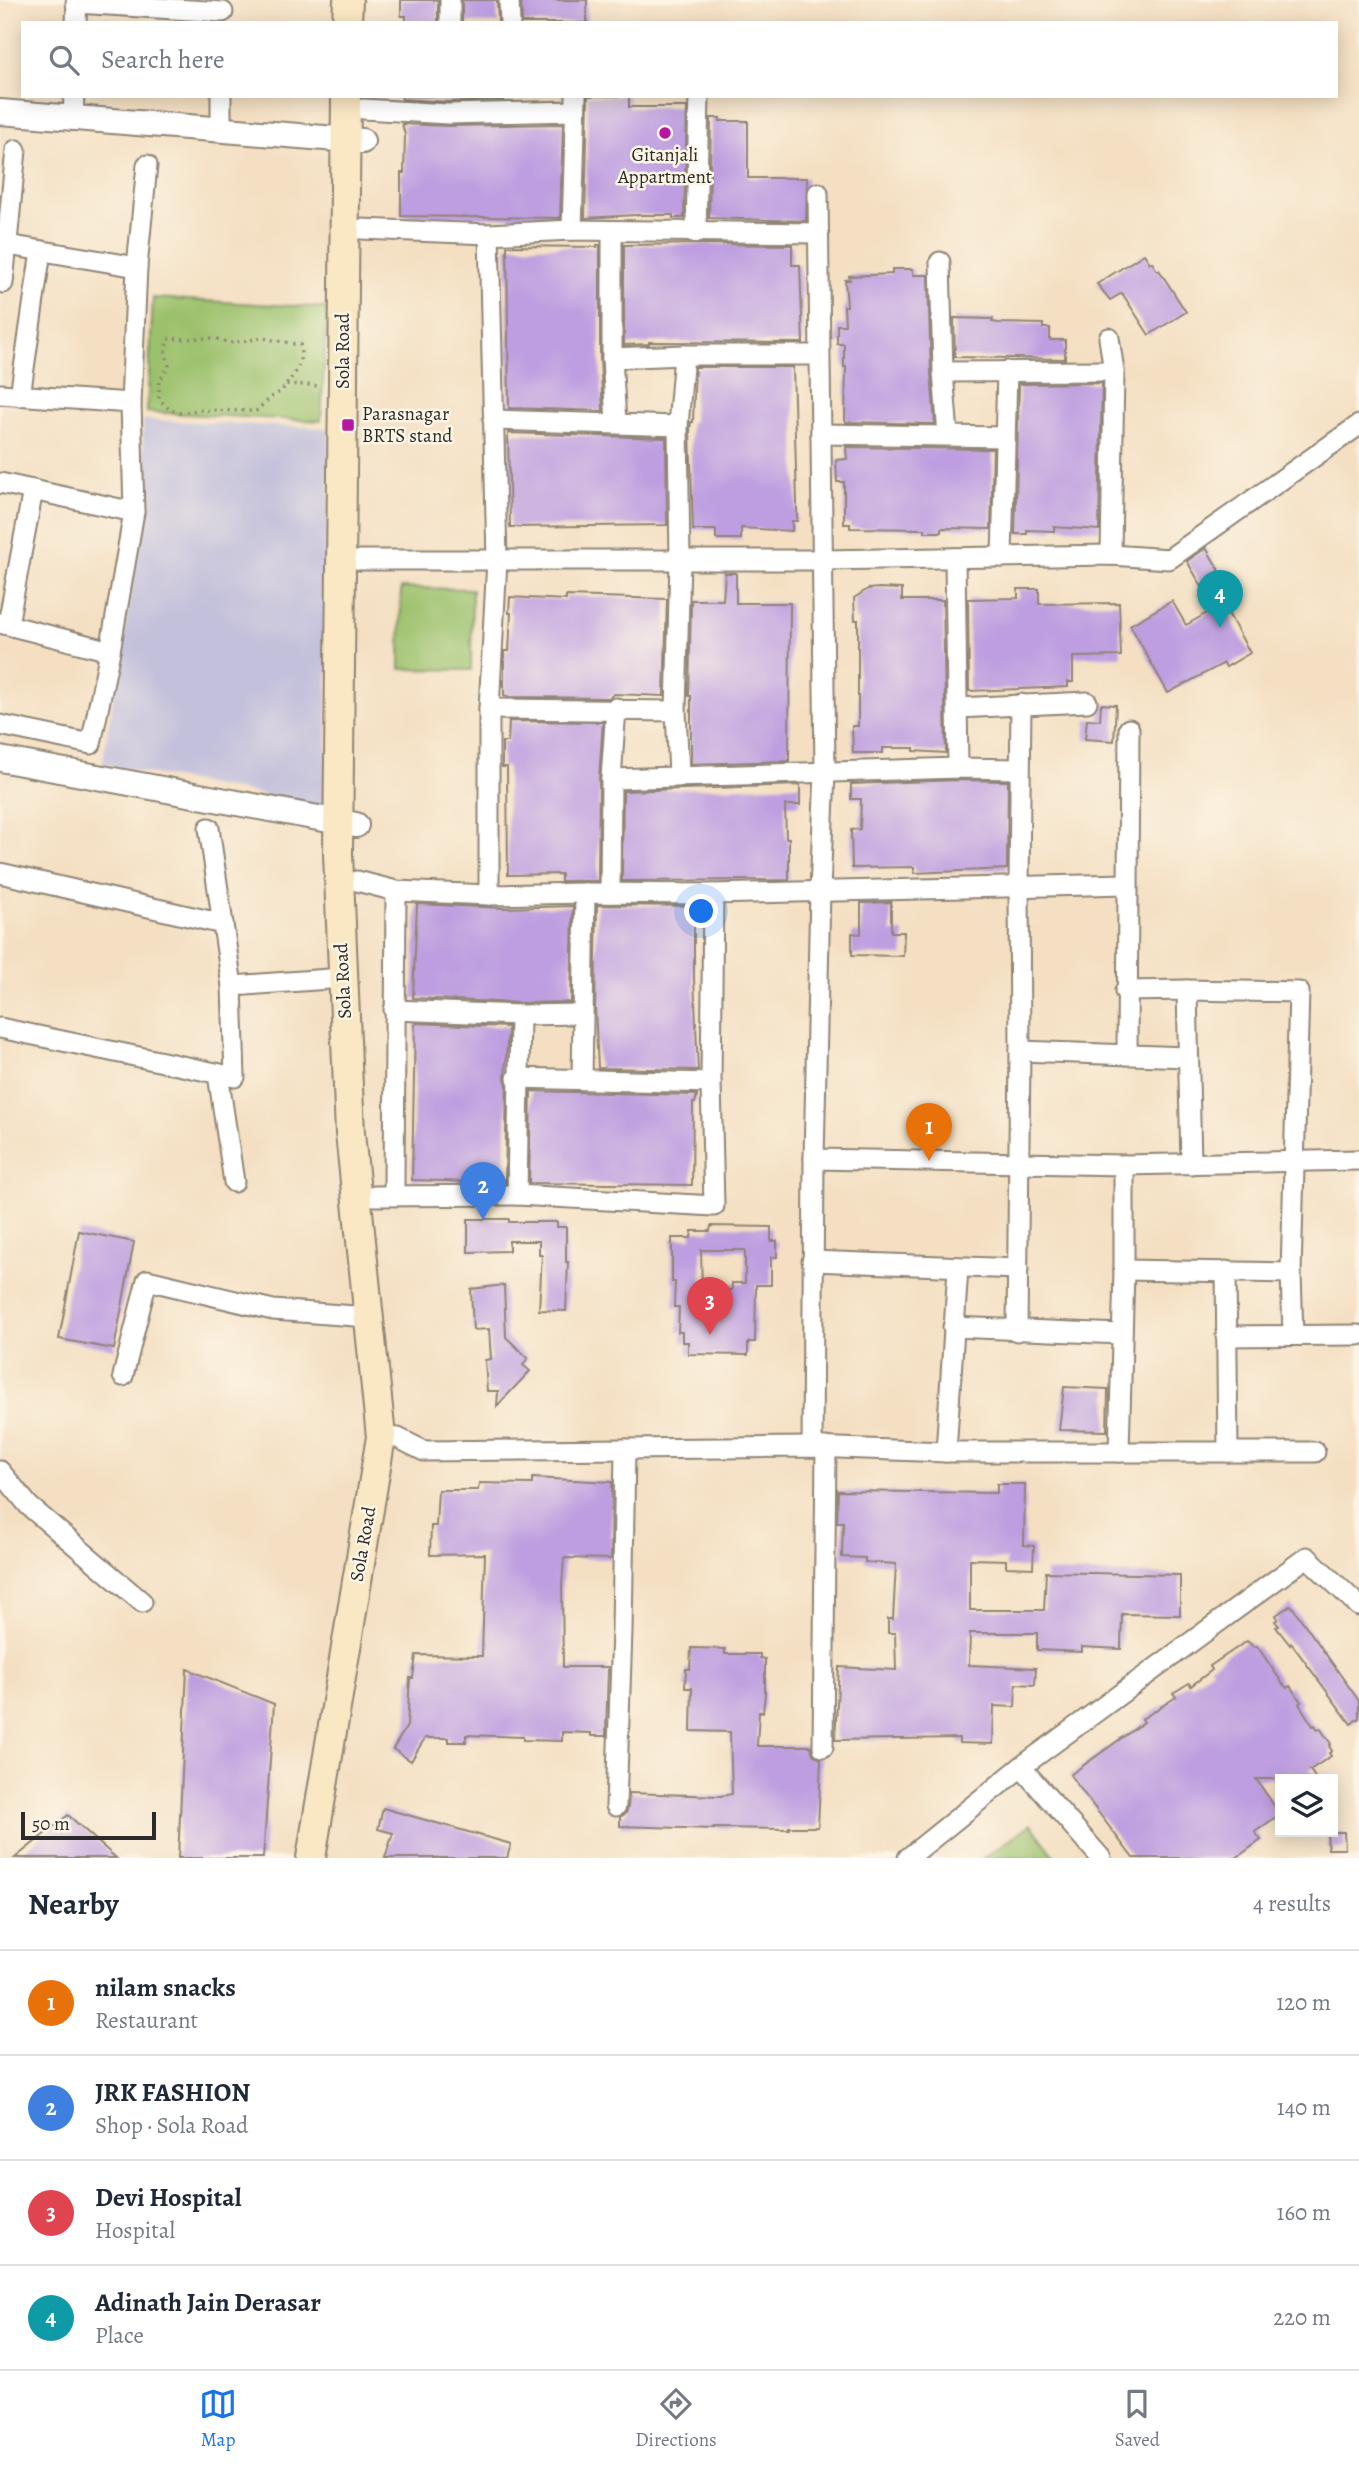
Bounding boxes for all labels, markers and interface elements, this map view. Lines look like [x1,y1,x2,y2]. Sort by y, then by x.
search box [21,21,1338,98]
icon: search [45,41,83,79]
text: Search here [101,42,225,77]
marker: Gitanjali Appartment [657,125,673,141]
place label: Gitanjali Appartment [617,142,712,190]
street label: Sola Road [330,312,356,389]
place label: Parasnagar BRTS stand [362,401,453,449]
marker: Parasnagar BRTS stand [340,417,356,433]
pin: 4 [1197,570,1243,628]
your location [684,894,718,928]
street label: Sola Road [328,942,358,1020]
pin: 1 [906,1103,952,1161]
pin: 2 [460,1162,506,1220]
pin: 3 [687,1277,733,1335]
street label: Sola Road [344,1504,383,1584]
map controls [1275,1774,1338,1837]
button: layers [1275,1774,1338,1837]
scale bar [21,1809,156,1841]
text: 50 m [32,1811,70,1837]
text: Nearby [28,1884,119,1924]
text: 4 results [1253,1888,1331,1919]
text: nilam snacks [95,1970,236,2005]
text: 1 [47,1987,55,2018]
text: 120 m [1276,1987,1331,2018]
text: Restaurant [95,2005,198,2036]
text: JRK FASHION [95,2075,250,2110]
text: 2 [45,2092,57,2123]
text: 140 m [1277,2092,1331,2123]
text: Shop · Sola Road [95,2110,248,2141]
text: Devi Hospital [95,2180,242,2215]
text: 3 [46,2197,56,2228]
text: 160 m [1277,2197,1331,2228]
text: Hospital [95,2215,175,2246]
text: Adinath Jain Derasar [95,2285,321,2320]
text: 4 [46,2302,56,2333]
text: 220 m [1273,2302,1331,2333]
text: Place [95,2320,144,2351]
tab: Map [199,2385,237,2453]
tab: Directions [635,2385,717,2453]
tab: Saved [1115,2385,1160,2453]

